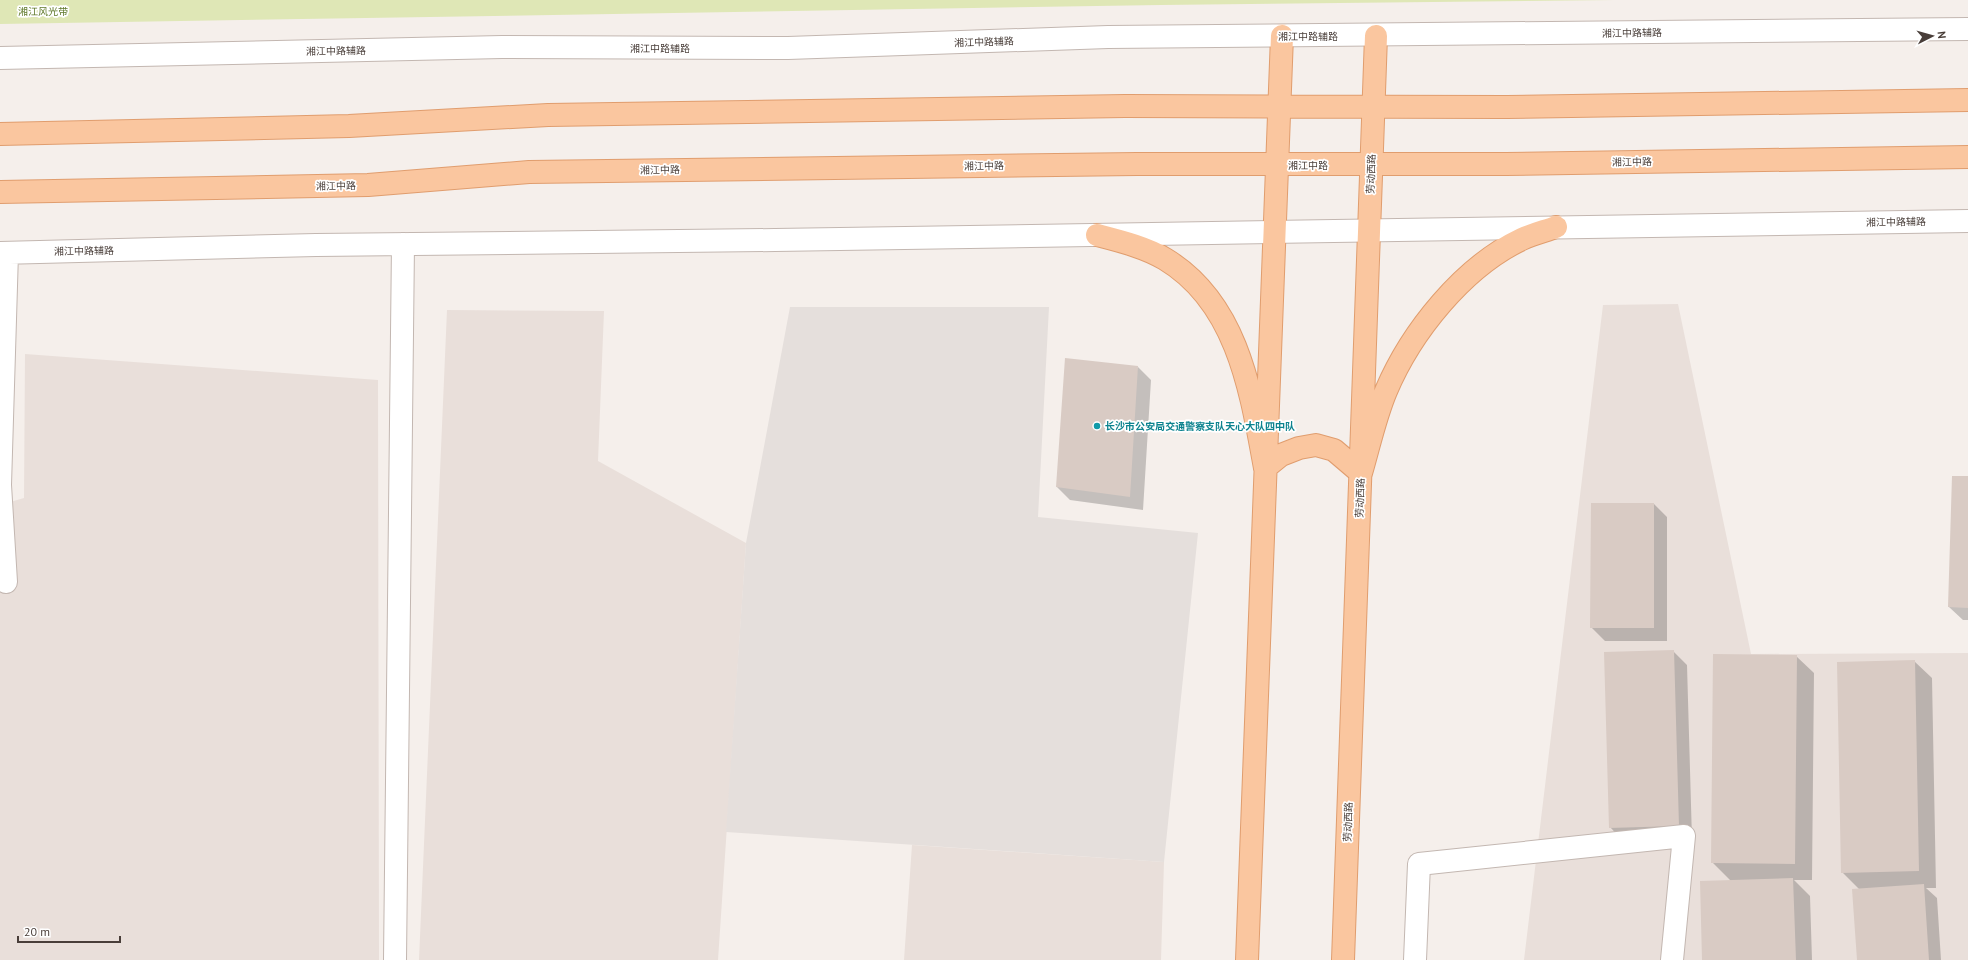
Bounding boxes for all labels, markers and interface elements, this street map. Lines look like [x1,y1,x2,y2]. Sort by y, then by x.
park label: 湘江风光带 [18,5,68,18]
north arrow [1912,16,1952,56]
street label: 湘江中路辅路 [1602,26,1662,40]
street label: 湘江中路辅路 [1278,30,1338,43]
text: N [1935,31,1949,39]
street label: 湘江中路辅路 [954,34,1014,50]
street label: 湘江中路辅路 [630,42,690,55]
street label: 湘江中路辅路 [306,44,366,58]
street label: 劳动西路 [1364,154,1378,194]
street label: 湘江中路 [1612,155,1652,169]
street label: 湘江中路 [964,159,1004,173]
street label: 湘江中路 [1288,159,1328,172]
street label: 湘江中路 [640,163,680,177]
street label: 湘江中路 [316,179,356,193]
street label: 湘江中路辅路 [1866,215,1926,229]
street label: 湘江中路辅路 [54,244,114,258]
place label: 长沙市公安局交通警察支队天心大队四中队 [1105,420,1295,433]
marker: 长沙市公安局交通警察支队天心大队四中队 [1092,421,1102,431]
street label: 劳动西路 [1353,478,1367,518]
street label: 劳动西路 [1341,802,1355,842]
scale bar [18,918,120,944]
text: 20 m [24,924,50,939]

